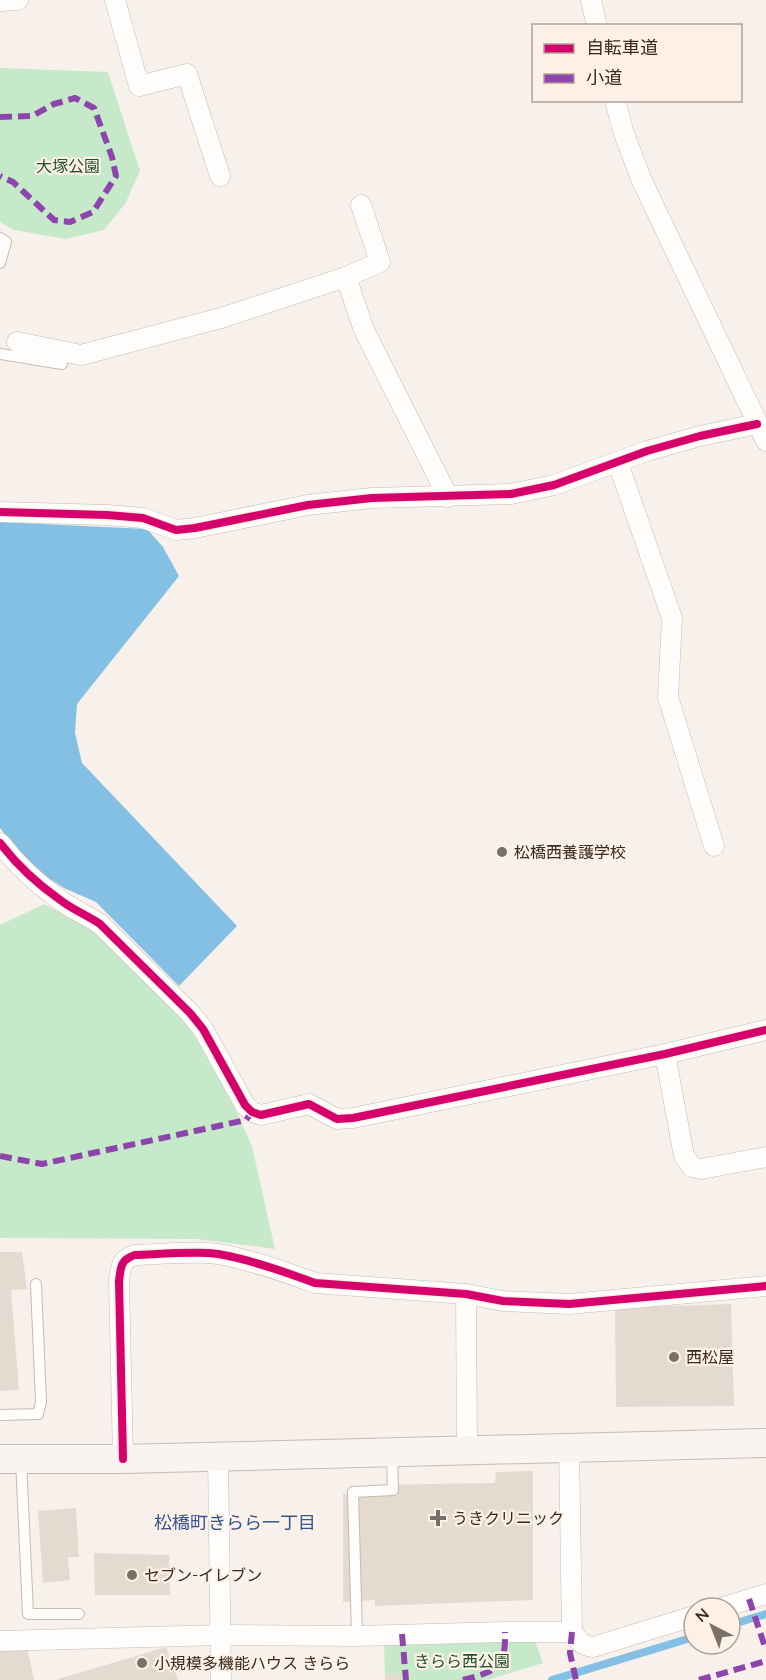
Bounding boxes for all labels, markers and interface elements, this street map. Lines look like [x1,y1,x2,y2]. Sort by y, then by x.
legend [532,24,742,102]
text: 自転車道 [586,36,658,59]
text: 小道 [586,66,622,89]
park label: 大塚公園 [36,156,100,176]
place label: 松橋西養護学校 [514,842,626,862]
marker: 松橋西養護学校 [495,845,509,859]
place label: 西松屋 [686,1347,734,1367]
marker: 西松屋 [667,1350,681,1364]
place label: うきクリニック [452,1508,564,1528]
marker: うきクリニック [429,1509,447,1527]
district label: 松橋町きらら一丁目 [154,1511,316,1534]
place label: セブン-イレブン [144,1565,262,1585]
marker: セブン-イレブン [125,1568,139,1582]
north arrow [682,1596,742,1656]
text: N [691,1603,713,1626]
park label: きらら西公園 [414,1651,510,1671]
place label: 小規模多機能ハウス きらら [154,1653,350,1673]
marker: 小規模多機能ハウス きらら [135,1656,149,1670]

